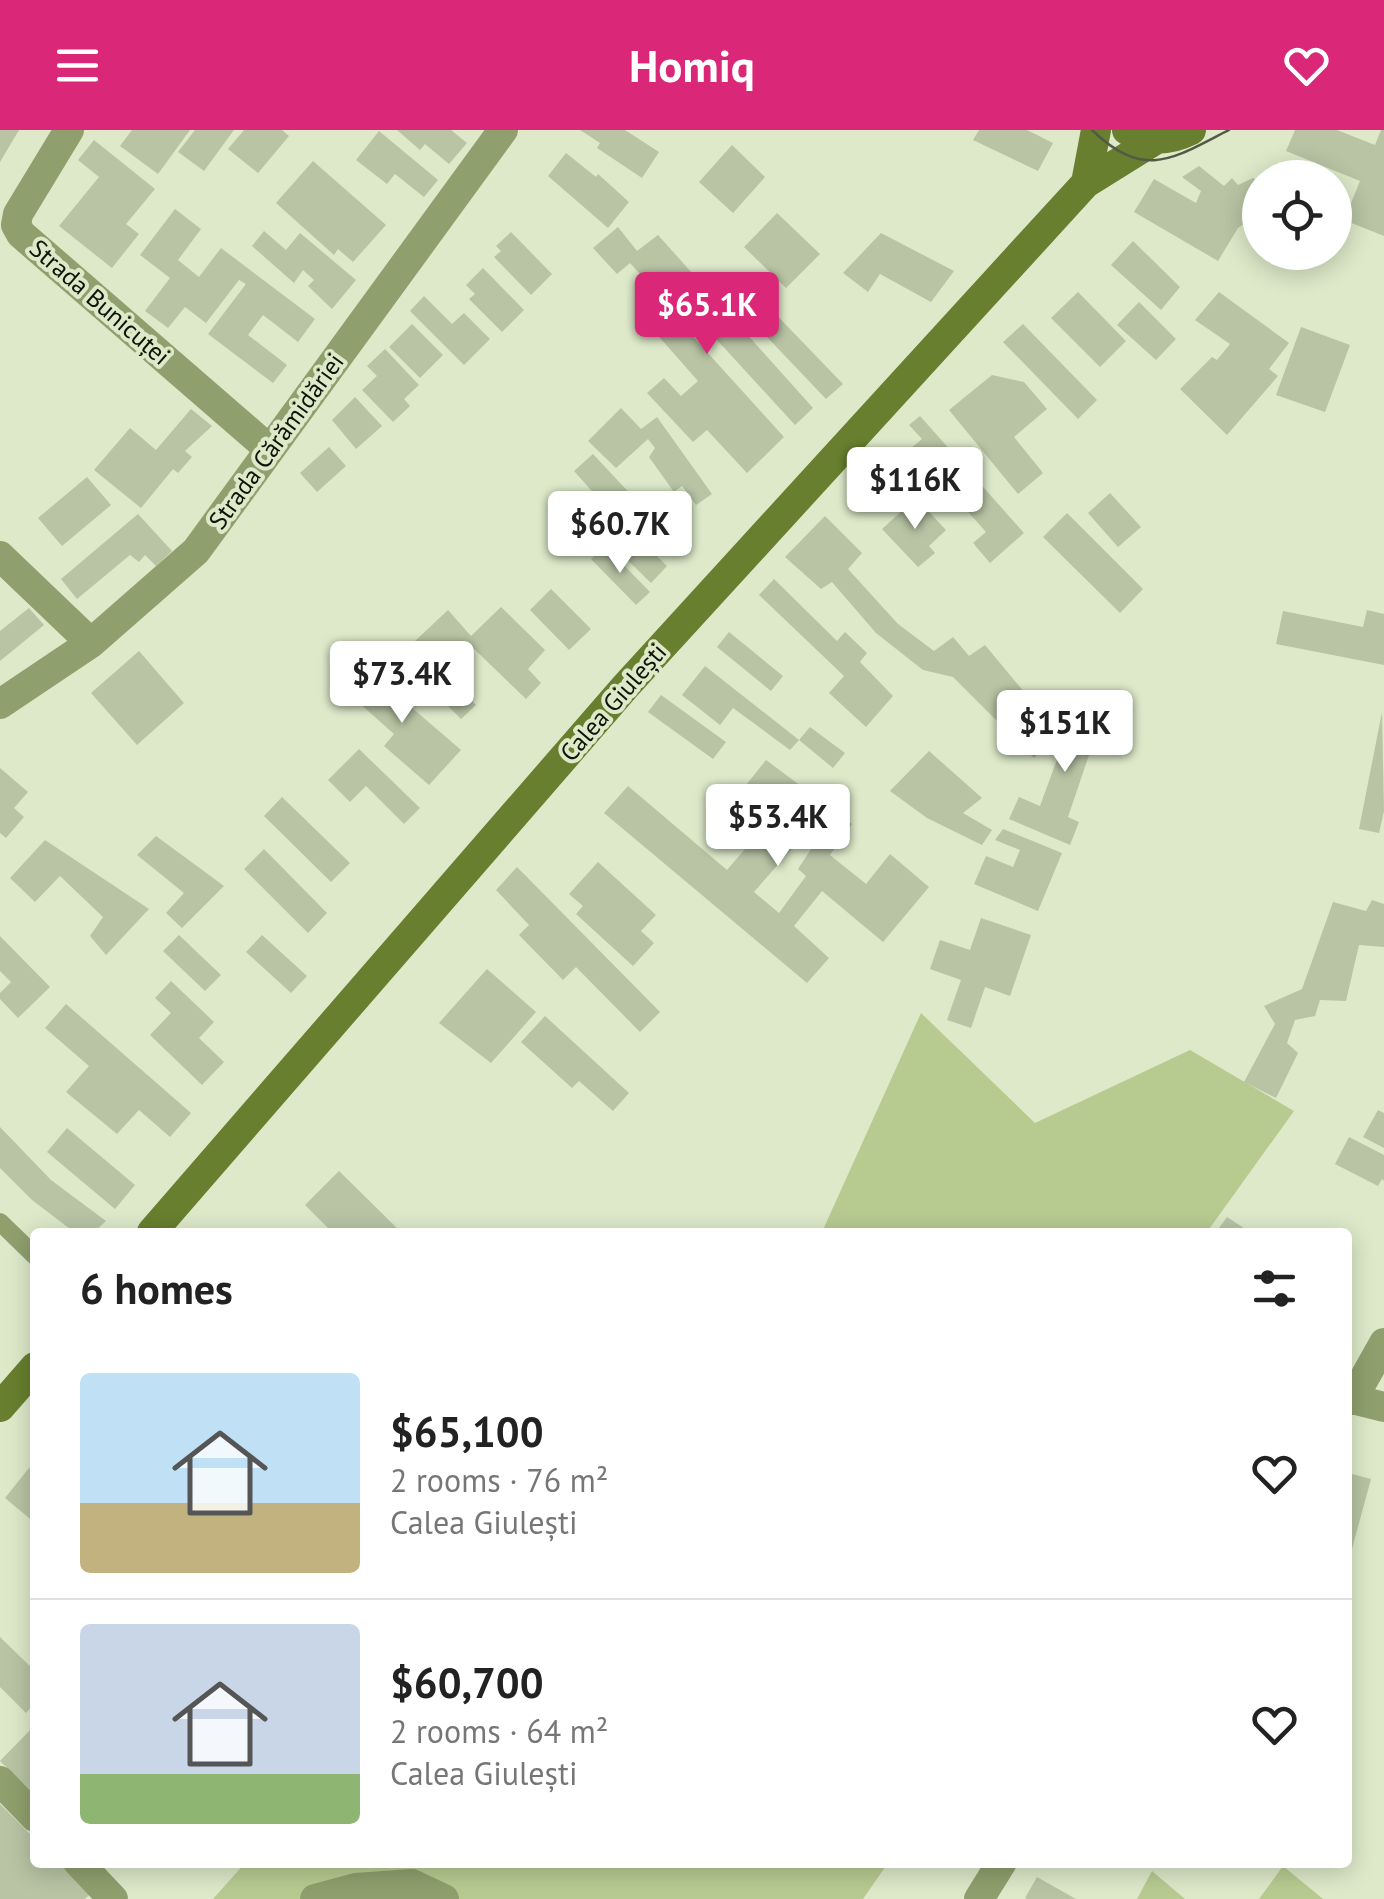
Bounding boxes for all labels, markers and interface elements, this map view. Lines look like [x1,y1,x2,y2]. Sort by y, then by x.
text: Homiq [629,36,755,94]
icon: menu [50,38,105,93]
icon: heart [1279,38,1334,93]
map controls [1242,160,1352,270]
button: locate [1242,160,1352,270]
street label: Strada Bunicuței [23,232,177,372]
pin: $65.1K [626,272,788,357]
text: $65.1K [657,283,757,325]
street label: Strada Cărămidăriei [201,347,351,535]
pin: $116K [845,447,985,532]
text: $116K [869,458,961,500]
pin: $60.7K [539,491,701,576]
text: $60.7K [570,502,670,544]
street label: Calea Giulești [553,636,673,768]
pin: $73.4K [321,641,483,726]
text: $73.4K [352,652,452,694]
pin: $151K [995,690,1135,775]
text: $151K [1019,701,1111,743]
pin: $53.4K [697,784,859,869]
text: $53.4K [728,795,828,837]
text: 6 homes [80,1261,233,1316]
icon: filters [1247,1261,1302,1316]
text: $65,100 [390,1404,543,1459]
icon: home [160,1413,280,1533]
icon: heart [1247,1446,1302,1501]
text: 2 rooms · 76 m² [390,1459,608,1501]
text: Calea Giulești [390,1501,578,1543]
text: $60,700 [390,1655,543,1710]
icon: home [160,1664,280,1784]
icon: heart [1247,1697,1302,1752]
text: 2 rooms · 64 m² [390,1710,608,1752]
text: Calea Giulești [390,1752,578,1794]

